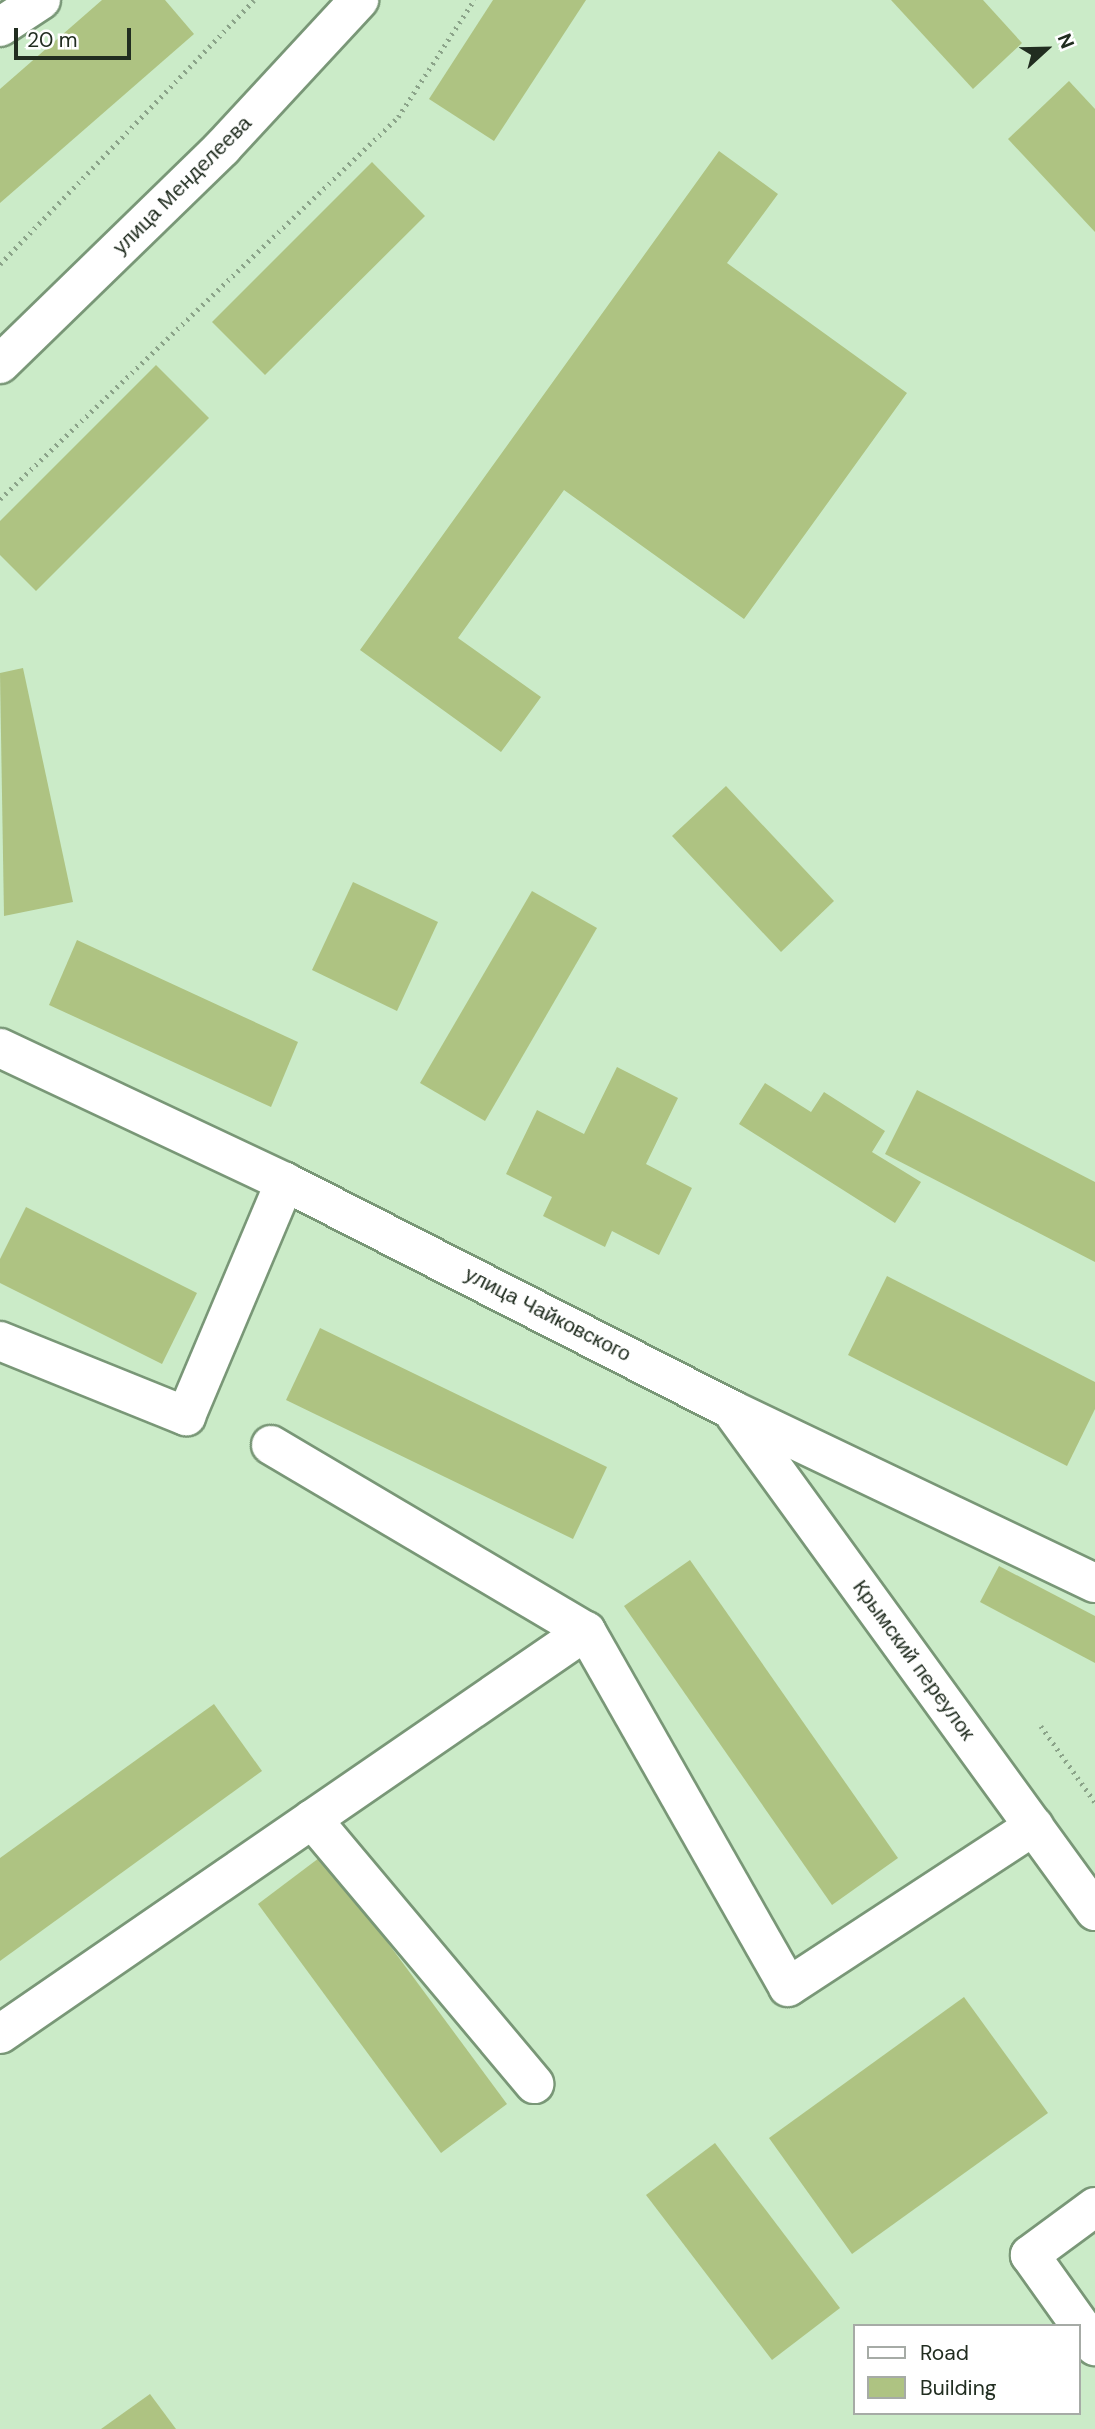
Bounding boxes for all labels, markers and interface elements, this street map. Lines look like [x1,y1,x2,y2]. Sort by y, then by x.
scale bar [18,14,135,58]
north arrow [1011,14,1081,84]
text: 20 m [27,26,78,54]
text: N [1052,30,1080,52]
street label: улица Менделеева [107,110,257,260]
street label: улица Чайковского [461,1261,635,1367]
street label: Крымский переулок [847,1575,981,1745]
legend [853,2324,1081,2415]
text: Road [920,2339,969,2367]
text: Building [920,2374,996,2402]

